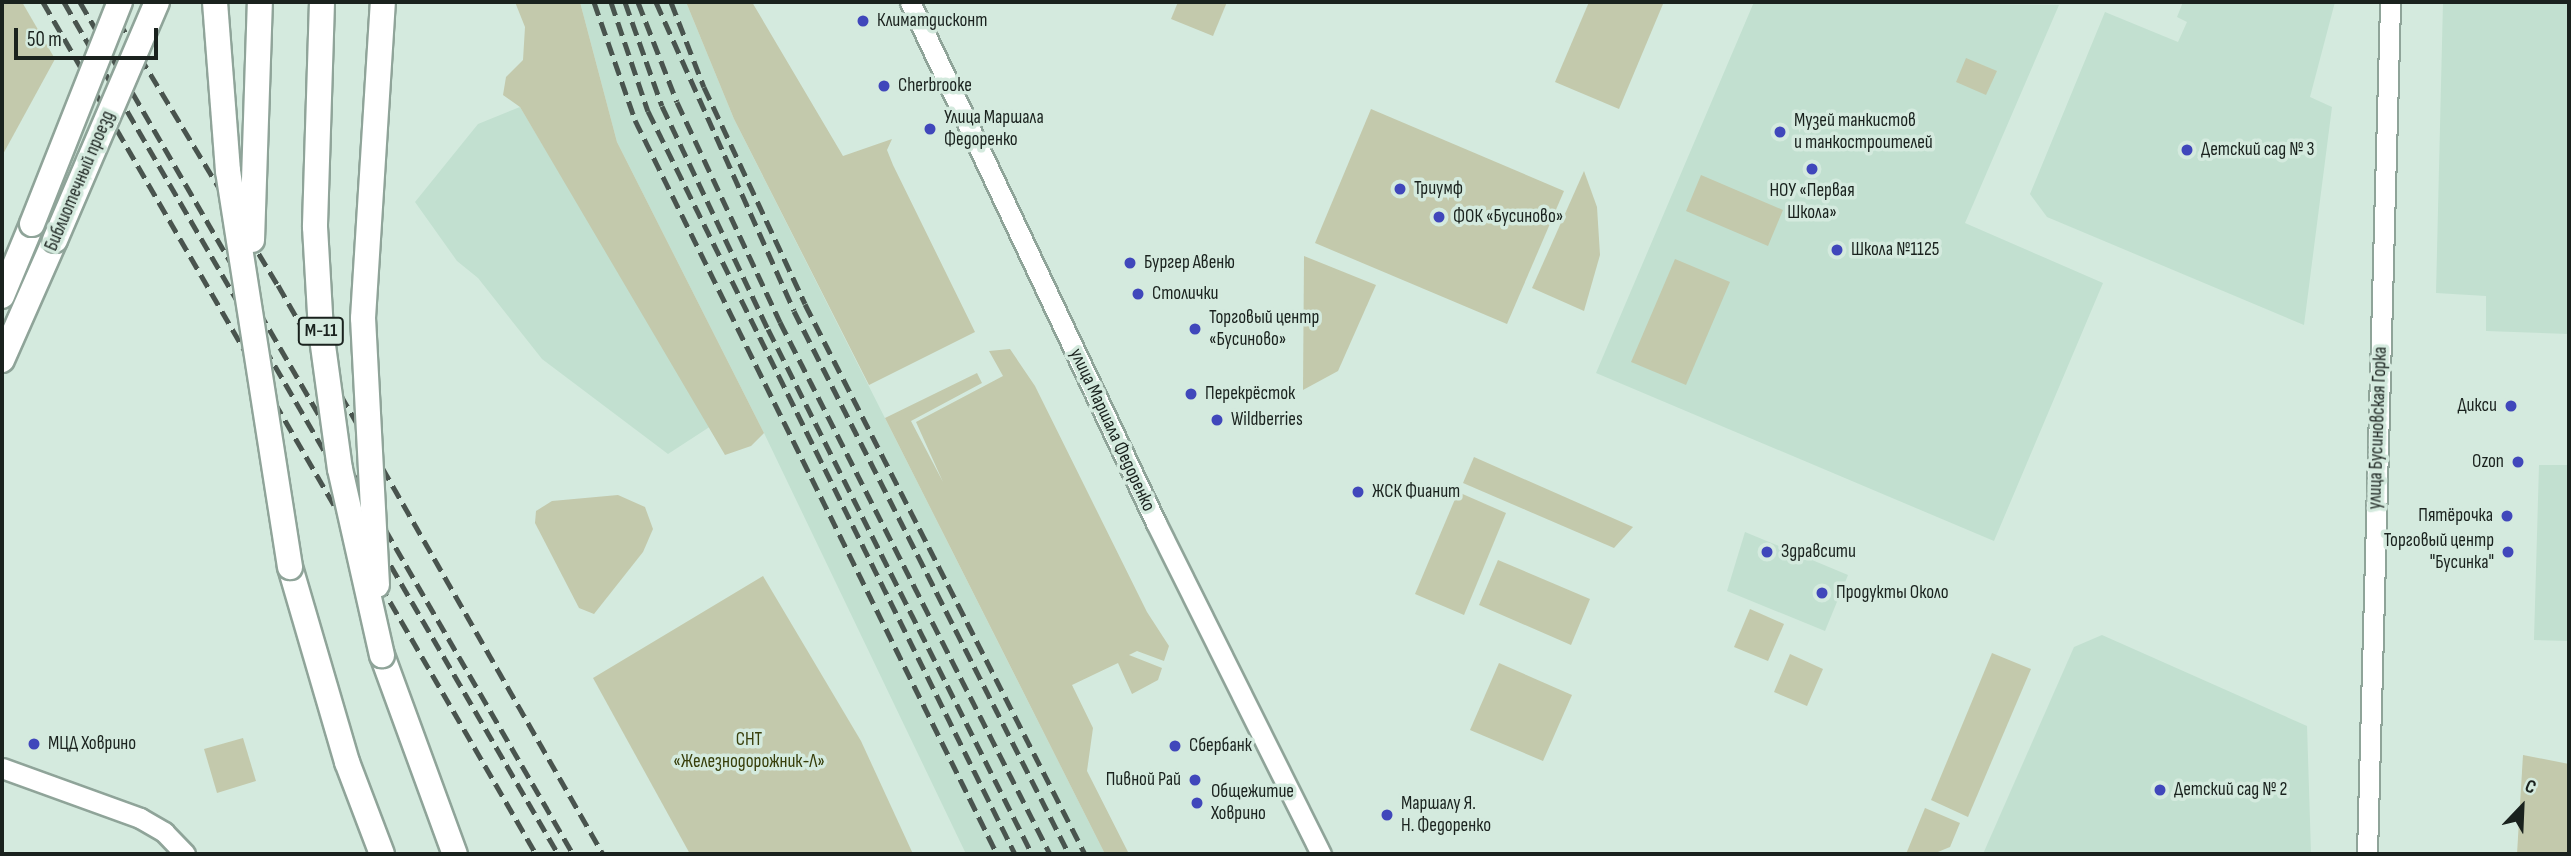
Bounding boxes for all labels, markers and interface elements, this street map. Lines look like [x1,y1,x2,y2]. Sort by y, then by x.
place label: Климатдисконт [877,10,987,32]
marker: Климатдисконт [855,13,871,29]
scale bar [18,14,161,58]
text: 50 m [27,27,62,52]
place label: Cherbrooke [898,75,972,97]
marker: Cherbrooke [876,78,892,94]
place label: Улица Маршала Федоренко [944,107,1044,151]
street label: Библиотечный проезд [40,108,120,254]
place label: Музей танкистов и танкостроителей [1794,110,1933,154]
marker: Улица Маршала Федоренко [922,121,938,137]
marker: Музей танкистов и танкостроителей [1772,124,1788,140]
place label: Детский сад № 3 [2201,139,2314,161]
marker: Детский сад № 3 [2179,142,2195,158]
marker: НОУ «Первая Школа» [1804,161,1820,177]
place label: Триумф [1414,178,1463,200]
place label: НОУ «Первая Школа» [1769,180,1855,224]
marker: Триумф [1392,181,1408,197]
place label: ФОК «Бусиново» [1453,206,1563,228]
marker: ФОК «Бусиново» [1431,209,1447,225]
place label: Школа №1125 [1851,239,1939,261]
marker: Школа №1125 [1829,242,1845,258]
place label: Бургер Авеню [1144,252,1235,274]
marker: Бургер Авеню [1122,255,1138,271]
place label: Столички [1152,283,1218,305]
marker: Столички [1130,286,1146,302]
place label: Торговый центр «Бусиново» [1209,307,1319,351]
road number: М-11 [296,316,346,346]
marker: Торговый центр «Бусиново» [1187,321,1203,337]
street label: улица Маршала Федоренко [1064,345,1160,515]
street label: улица Бусиновская Горка [2364,346,2392,510]
place label: Перекрёсток [1205,383,1295,405]
marker: Перекрёсток [1183,386,1199,402]
place label: Дикси [2457,395,2497,417]
marker: Дикси [2503,398,2519,414]
place label: Wildberries [1231,409,1303,431]
marker: Wildberries [1209,412,1225,428]
place label: Ozon [2472,451,2504,473]
marker: Ozon [2510,454,2526,470]
place label: ЖСК Фианит [1372,481,1460,503]
marker: ЖСК Фианит [1350,484,1366,500]
place label: Пятёрочка [2418,505,2493,527]
marker: Пятёрочка [2499,508,2515,524]
place label: Торговый центр "Бусинка" [2384,530,2494,574]
place label: Здравсити [1781,541,1856,563]
marker: Здравсити [1759,544,1775,560]
marker: Торговый центр "Бусинка" [2500,544,2516,560]
place label: Продукты Около [1836,582,1949,604]
marker: Продукты Около [1814,585,1830,601]
park label: СНТ «Железнодорожник-Л» [673,729,825,773]
place label: МЦД Ховрино [48,733,136,755]
place label: Сбербанк [1189,735,1252,757]
marker: МЦД Ховрино [26,736,42,752]
marker: Сбербанк [1167,738,1183,754]
place label: Пивной Рай [1106,769,1181,791]
marker: Пивной Рай [1187,772,1203,788]
north arrow [2487,772,2557,842]
text: С [2521,775,2539,800]
place label: Детский сад № 2 [2174,779,2287,801]
place label: Общежитие Ховрино [1211,781,1294,825]
marker: Детский сад № 2 [2152,782,2168,798]
place label: Маршалу Я. Н. Федоренко [1401,793,1491,837]
marker: Общежитие Ховрино [1189,795,1205,811]
marker: Маршалу Я. Н. Федоренко [1379,807,1395,823]

